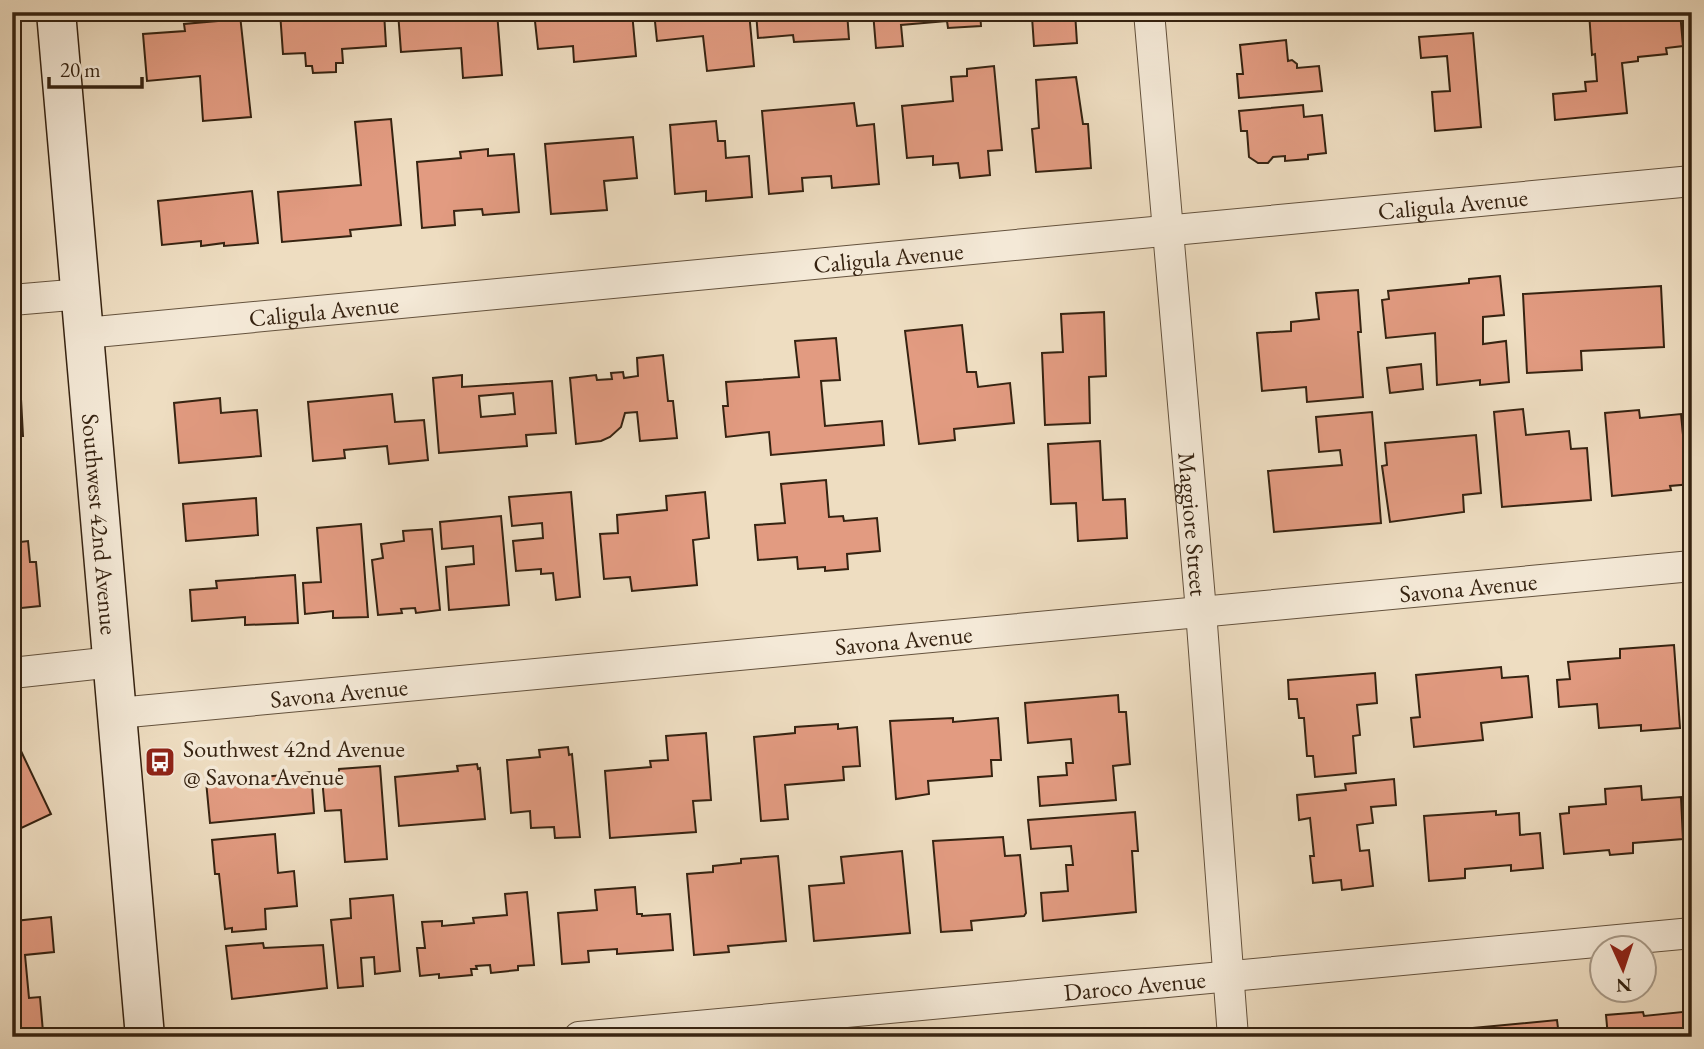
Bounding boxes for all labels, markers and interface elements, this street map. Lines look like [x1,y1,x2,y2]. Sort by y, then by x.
scale bar [49,46,142,90]
text: 20 m [60,56,101,83]
street label: Caligula Avenue [1377,181,1529,226]
street label: Caligula Avenue [812,234,965,280]
street label: Caligula Avenue [248,288,400,333]
street label: Southwest 42nd Avenue [75,412,126,636]
street label: Maggiore Street [1172,451,1215,598]
street label: Savona Avenue [1398,565,1538,609]
street label: Savona Avenue [833,618,974,661]
street label: Savona Avenue [269,671,409,714]
place label: Southwest 42nd Avenue @ Savona Avenue [183,733,405,792]
bus stop icon: Southwest 42nd Avenue @ Savona Avenue [143,745,177,779]
north arrow [1588,934,1658,1004]
street label: Daroco Avenue [1062,963,1207,1007]
text: N [1615,973,1632,998]

